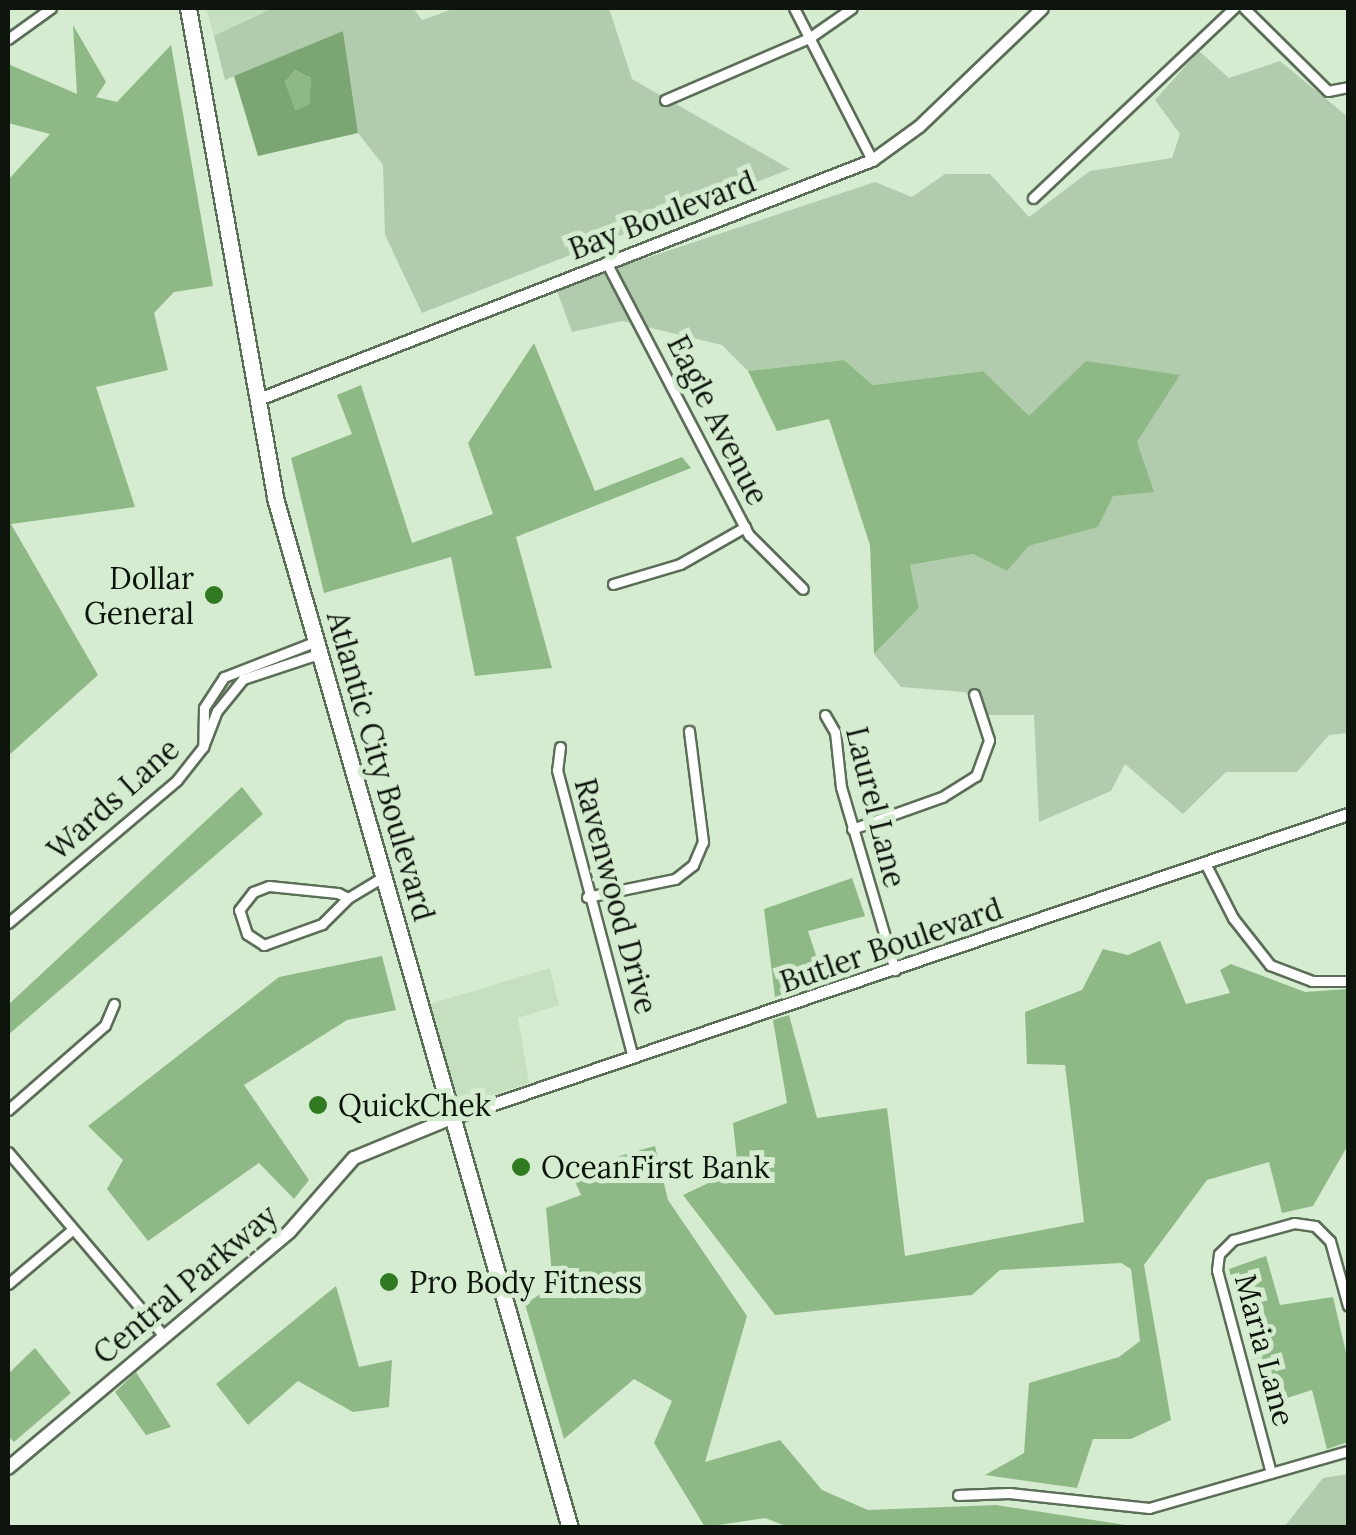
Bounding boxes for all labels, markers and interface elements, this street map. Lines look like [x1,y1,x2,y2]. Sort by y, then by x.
street label: Bay Boulevard [564,163,760,267]
street label: Eagle Avenue [660,329,776,511]
place label: Dollar General [84,560,194,630]
marker: Dollar General [203,584,225,606]
street label: Atlantic City Boulevard [320,607,442,925]
street label: Laurel Lane [839,723,913,891]
street label: Wards Lane [40,731,186,867]
street label: Ravenwood Drive [567,774,665,1018]
street label: Butler Boulevard [775,890,1007,1000]
place label: QuickChek [338,1087,491,1123]
marker: QuickChek [307,1094,329,1116]
place label: OceanFirst Bank [541,1149,770,1185]
marker: OceanFirst Bank [510,1156,532,1178]
street label: Central Parkway [86,1197,284,1371]
place label: Pro Body Fitness [409,1264,642,1300]
street label: Maria Lane [1227,1270,1303,1430]
marker: Pro Body Fitness [378,1271,400,1293]

